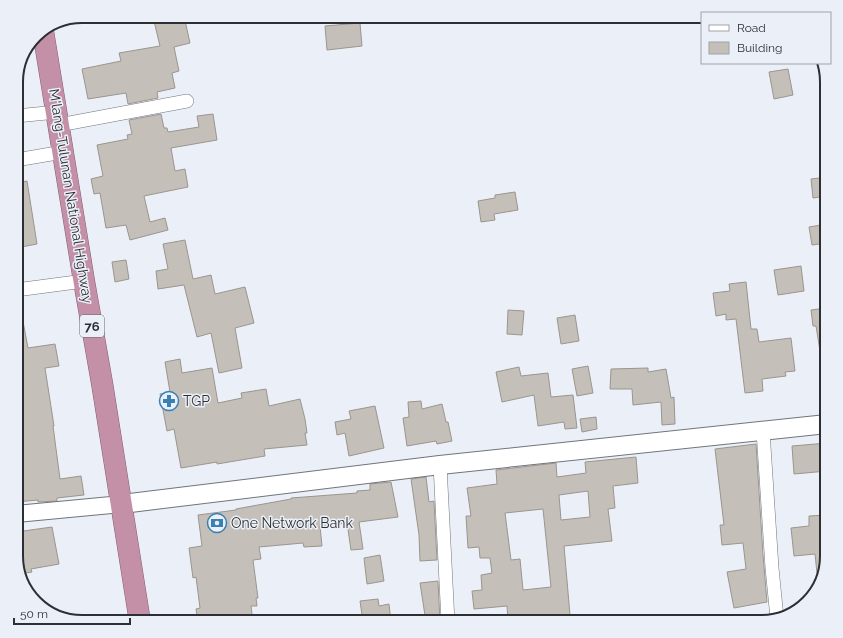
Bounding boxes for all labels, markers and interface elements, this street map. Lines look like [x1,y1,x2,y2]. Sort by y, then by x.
legend [701,12,831,64]
text: Road [737,21,766,35]
text: Building [737,41,783,55]
street label: M'lang-Tulunan National Highway [46,88,96,305]
road number: 76 [80,315,104,337]
pharmacy icon: TGP [158,390,180,412]
place label: TGP [183,393,210,409]
bank icon: One Network Bank [206,512,228,534]
place label: One Network Bank [231,515,353,531]
scale bar [14,600,130,626]
text: 50 m [20,607,48,621]

